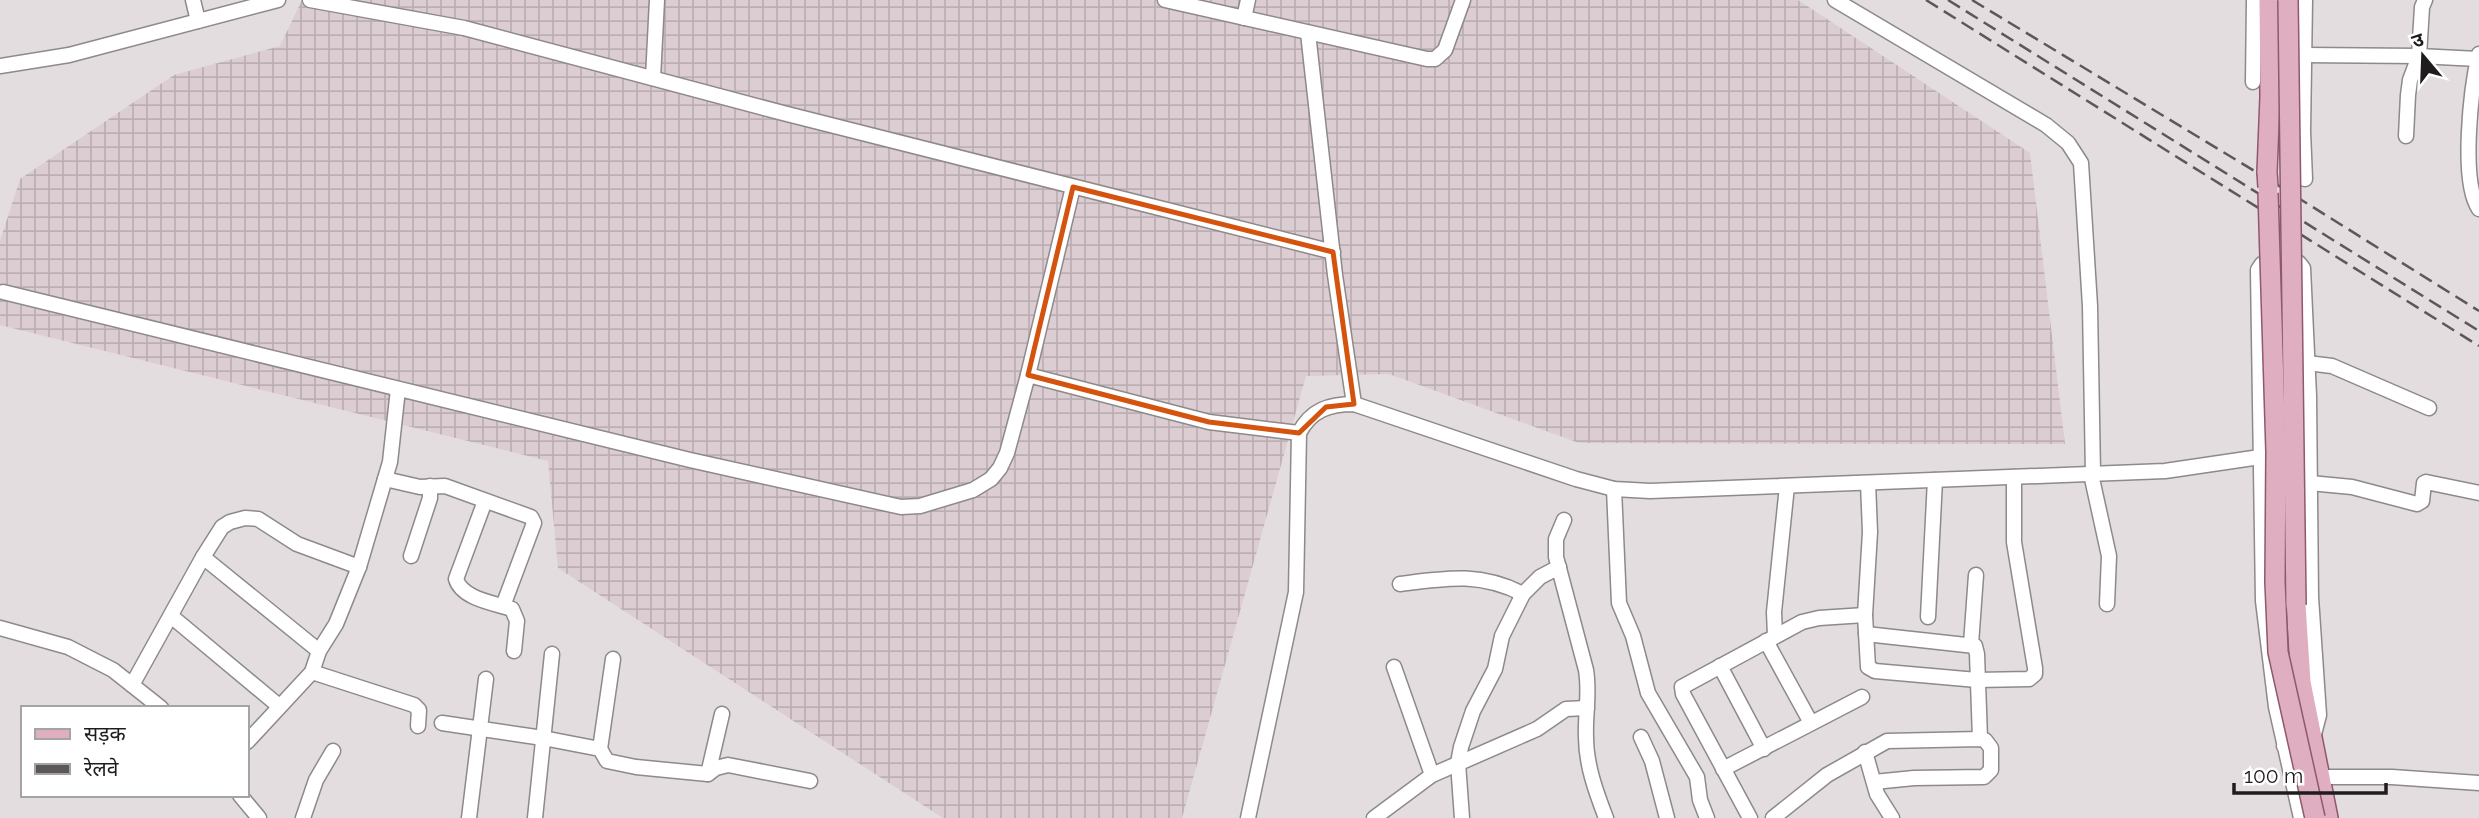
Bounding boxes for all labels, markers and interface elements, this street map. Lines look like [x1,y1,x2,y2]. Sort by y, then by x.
north arrow [2388,21,2458,91]
text: उ [2409,27,2427,52]
legend [21,706,248,797]
text: सड़क [84,721,126,746]
scale bar [2234,752,2386,796]
text: रेलवे [83,756,119,781]
text: 100 m [2244,763,2303,788]

